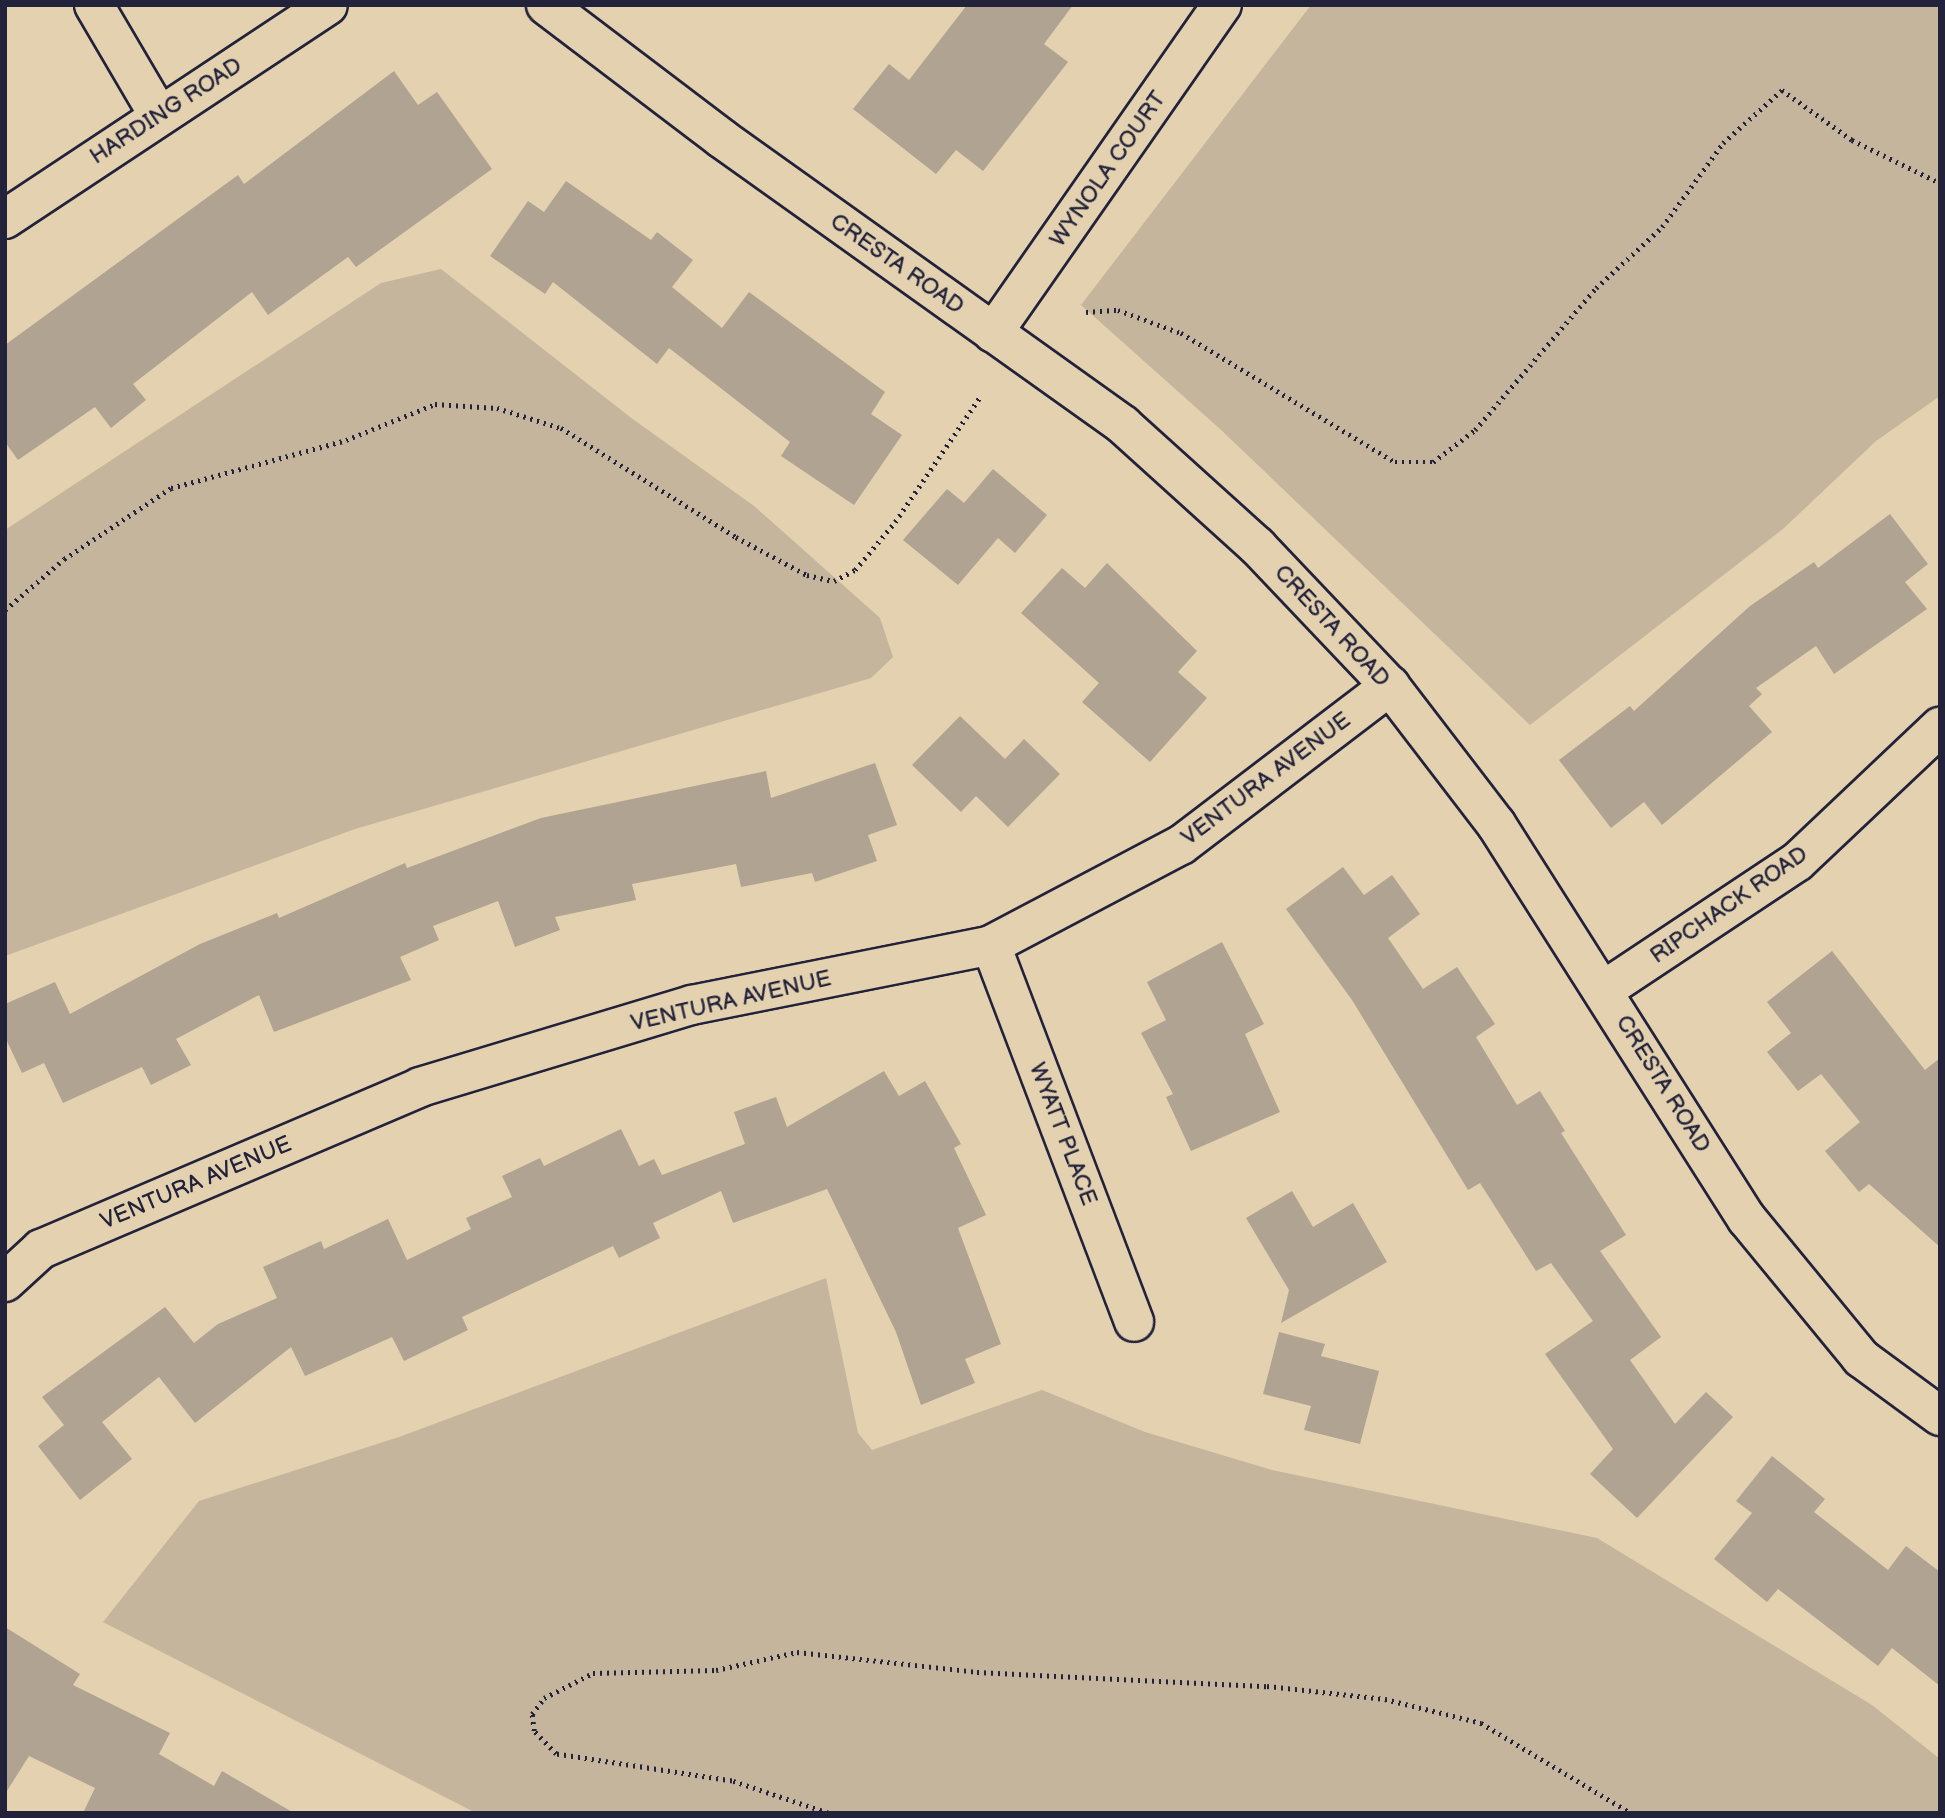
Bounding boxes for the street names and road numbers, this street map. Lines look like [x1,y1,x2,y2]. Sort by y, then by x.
street label: HARDING ROAD [85,52,247,170]
street label: WYNOLA COURT [1044,86,1172,252]
street label: CRESTA ROAD [825,208,969,320]
street label: CRESTA ROAD [1268,559,1396,693]
street label: VENTURA AVENUE [1176,706,1356,852]
street label: RIPCHACK ROAD [1645,840,1813,970]
street label: VENTURA AVENUE [628,965,834,1037]
street label: CRESTA ROAD [1610,1010,1716,1158]
street label: WYATT PLACE [1023,1059,1103,1209]
street label: VENTURA AVENUE [96,1130,296,1236]

